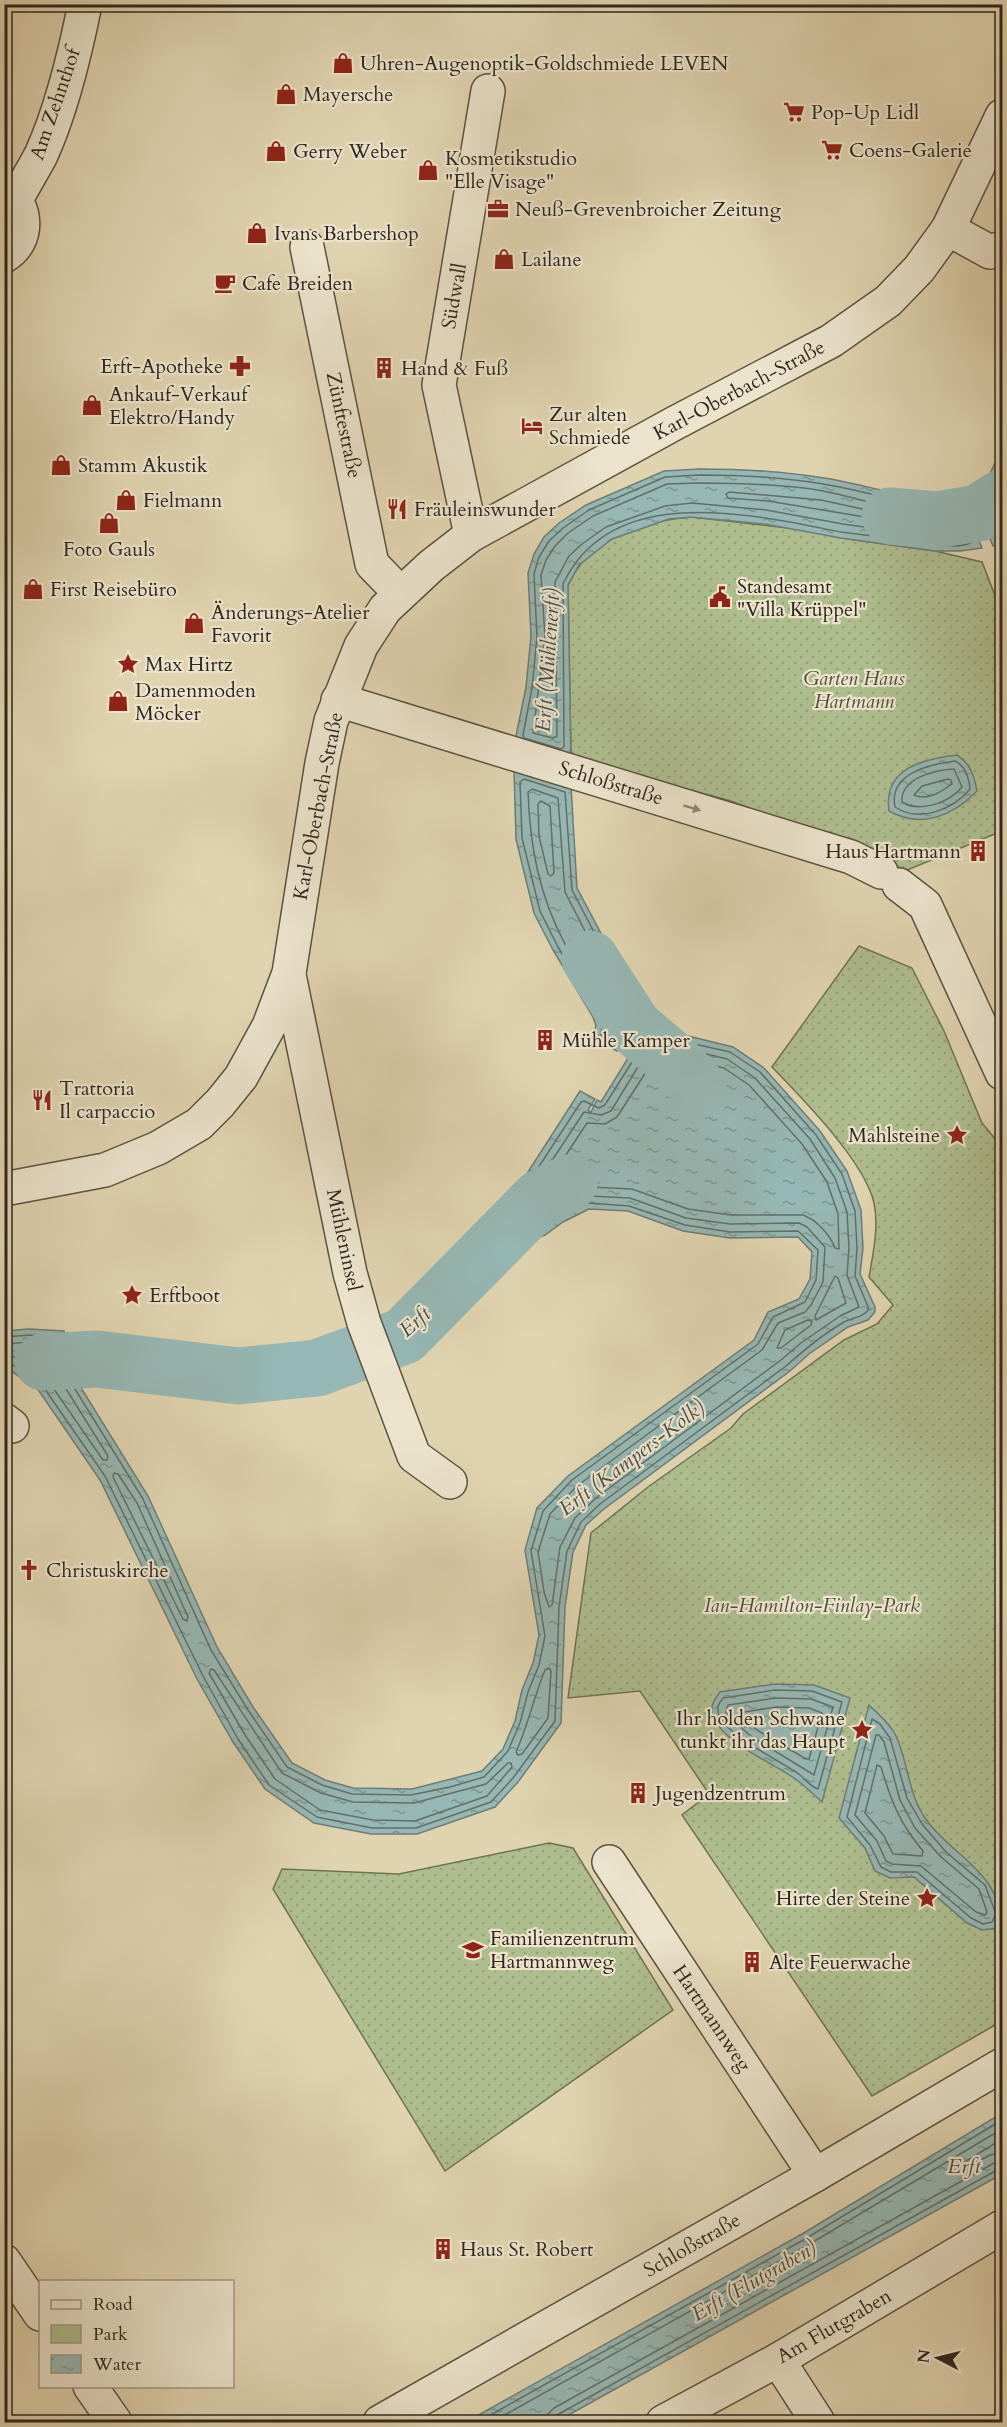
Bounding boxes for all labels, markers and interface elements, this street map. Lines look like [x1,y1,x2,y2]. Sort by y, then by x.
street label: Am Zehnthof [23,42,88,163]
place label: Uhren-Augenoptik-Goldschmiede LEVEN [360,50,728,77]
shop icon: Uhren-Augenoptik-Goldschmiede LEVEN [331,51,355,75]
place label: Mayersche [303,81,393,108]
shop icon: Mayersche [274,82,298,106]
place label: Pop-Up Lidl [811,99,919,126]
supermarket icon: Pop-Up Lidl [782,100,806,124]
place label: Coens-Galerie [849,137,972,164]
place label: Gerry Weber [293,138,407,165]
supermarket icon: Coens-Galerie [820,138,844,162]
shop icon: Gerry Weber [264,139,288,163]
place label: Kosmetikstudio "Elle Visage" [445,145,577,195]
shop icon: Kosmetikstudio "Elle Visage" [416,158,440,182]
place label: Neuß-Grevenbroicher Zeitung [515,196,782,223]
office icon: Neuß-Grevenbroicher Zeitung [486,197,510,221]
place label: Ivans Barbershop [274,220,419,247]
shop icon: Ivans Barbershop [245,221,269,245]
place label: Lailane [521,246,582,273]
shop icon: Lailane [492,247,516,271]
street label: Südwall [435,261,473,331]
place label: Cafe Breiden [242,270,354,297]
cafe icon: Cafe Breiden [213,271,237,295]
street label: Karl-Oberbach-Straße [648,333,830,447]
place label: Erft-Apotheke [100,353,223,380]
pharmacy icon: Erft-Apotheke [228,354,252,378]
place label: Hand & Fuß [401,355,508,382]
building icon: Hand & Fuß [372,356,396,380]
street label: Zünftestraße [320,369,368,481]
place label: Ankauf-Verkauf Elektro/Handy [109,381,250,431]
shop icon: Ankauf-Verkauf Elektro/Handy [80,393,104,417]
place label: Zur alten Schmiede [549,401,630,451]
hotel icon: Zur alten Schmiede [520,414,544,438]
place label: Stamm Akustik [78,452,208,479]
shop icon: Stamm Akustik [49,453,73,477]
place label: Fielmann [143,487,223,514]
shop icon: Fielmann [114,488,138,512]
place label: Fräuleinswunder [414,496,556,523]
restaurant icon: Fräuleinswunder [385,497,409,521]
shop icon: Foto Gauls [97,511,121,535]
place label: Foto Gauls [63,536,155,563]
place label: Standesamt "Villa Krüppel" [737,573,866,623]
place label: First Reisebüro [50,576,177,603]
shop icon: First Reisebüro [21,577,45,601]
public building icon: Standesamt "Villa Krüppel" [708,585,732,609]
water label: Erft (Mühlenerft) [529,587,568,733]
place label: Änderungs-Atelier Favorit [211,599,370,649]
shop icon: Änderungs-Atelier Favorit [182,611,206,635]
place label: Max Hirtz [145,651,233,678]
place icon: Max Hirtz [116,652,140,676]
park label: Garten Haus Hartmann [803,665,905,715]
place label: Damenmoden Möcker [135,677,257,727]
shop icon: Damenmoden Möcker [106,689,130,713]
street label: Karl-Oberbach-Straße [287,710,349,902]
street label: Schloßstraße [555,754,667,812]
one-way arrow [683,804,701,813]
place label: Haus Hartmann [825,838,962,865]
building icon: Haus Hartmann [966,839,990,863]
place label: Mühle Kamper [562,1027,690,1054]
building icon: Mühle Kamper [533,1028,557,1052]
place label: Trattoria Il carpaccio [59,1075,155,1125]
restaurant icon: Trattoria Il carpaccio [30,1088,54,1112]
place label: Mahlsteine [848,1122,940,1149]
place icon: Mahlsteine [945,1123,969,1147]
street label: Mühleninsel [320,1186,368,1294]
place label: Erftboot [149,1282,220,1309]
place icon: Erftboot [120,1283,144,1307]
water label: Erft [393,1300,438,1344]
water label: Erft (Kampers-Kolk) [553,1393,711,1523]
place label: Christuskirche [46,1557,169,1584]
church icon: Christuskirche [17,1558,41,1582]
park label: Ian-Hamilton-Finlay-Park [704,1592,920,1619]
place label: Ihr holden Schwane tunkt ihr das Haupt [676,1705,846,1755]
place icon: Ihr holden Schwane tunkt ihr das Haupt [850,1718,874,1742]
place label: Jugendzentrum [652,1780,786,1807]
building icon: Jugendzentrum [626,1781,650,1805]
place label: Hirte der Steine [776,1885,910,1912]
place icon: Hirte der Steine [915,1886,939,1910]
place label: Familienzentrum Hartmannweg [490,1925,635,1975]
school or university icon: Familienzentrum Hartmannweg [461,1938,485,1962]
place label: Alte Feuerwache [769,1949,911,1976]
building icon: Alte Feuerwache [740,1950,764,1974]
street label: Hartmannweg [666,1959,758,2077]
water label: Erft [947,2152,982,2181]
street label: Schloßstraße [639,2206,745,2284]
water label: Erft (Flutgraben) [686,2233,822,2329]
place label: Haus St. Robert [460,2236,594,2263]
building icon: Haus St. Robert [431,2237,455,2261]
legend [39,2280,234,2388]
street label: Am Flutgraben [772,2282,897,2370]
text: Road [93,2292,133,2317]
text: Park [93,2322,128,2347]
north arrow [908,2328,968,2388]
text: N [912,2348,936,2365]
text: Water [92,2352,142,2377]

